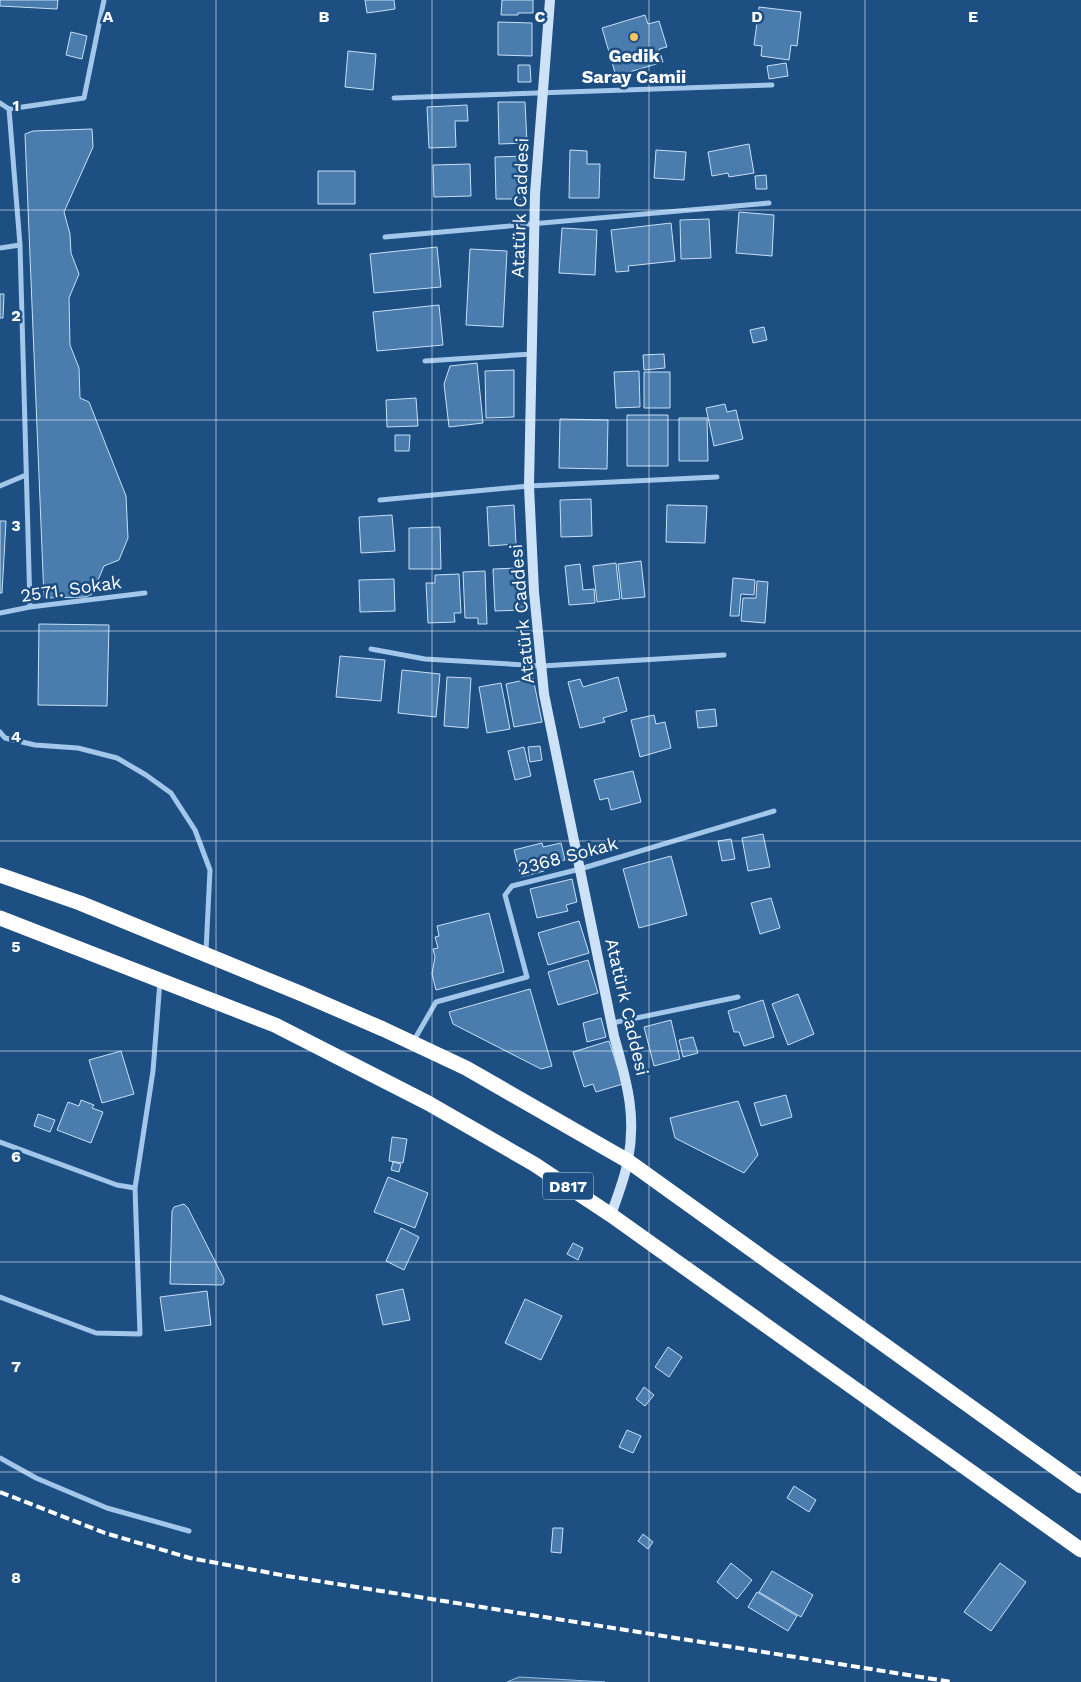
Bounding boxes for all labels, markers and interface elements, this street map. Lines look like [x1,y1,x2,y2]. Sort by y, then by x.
text: A [103,7,114,26]
text: B [319,7,330,26]
text: C [535,7,546,26]
text: D [751,7,763,26]
text: E [968,7,978,26]
marker: Gedik Saray Camii [628,31,640,43]
place label: Gedik Saray Camii [582,45,686,87]
text: 1 [13,96,19,115]
street label: Atatürk Caddesi [507,137,532,278]
text: 2 [11,306,21,325]
text: 3 [11,516,21,535]
street label: Atatürk Caddesi [505,543,538,685]
street label: 2571. Sokak [19,571,123,606]
text: 4 [11,727,21,746]
street label: 2368 Sokak [516,832,620,879]
street label: Atatürk Caddesi [601,936,654,1078]
text: 5 [11,937,21,956]
text: 6 [11,1147,21,1166]
road number: D817 [543,1172,593,1200]
text: 7 [11,1357,21,1376]
text: 8 [11,1568,21,1587]

